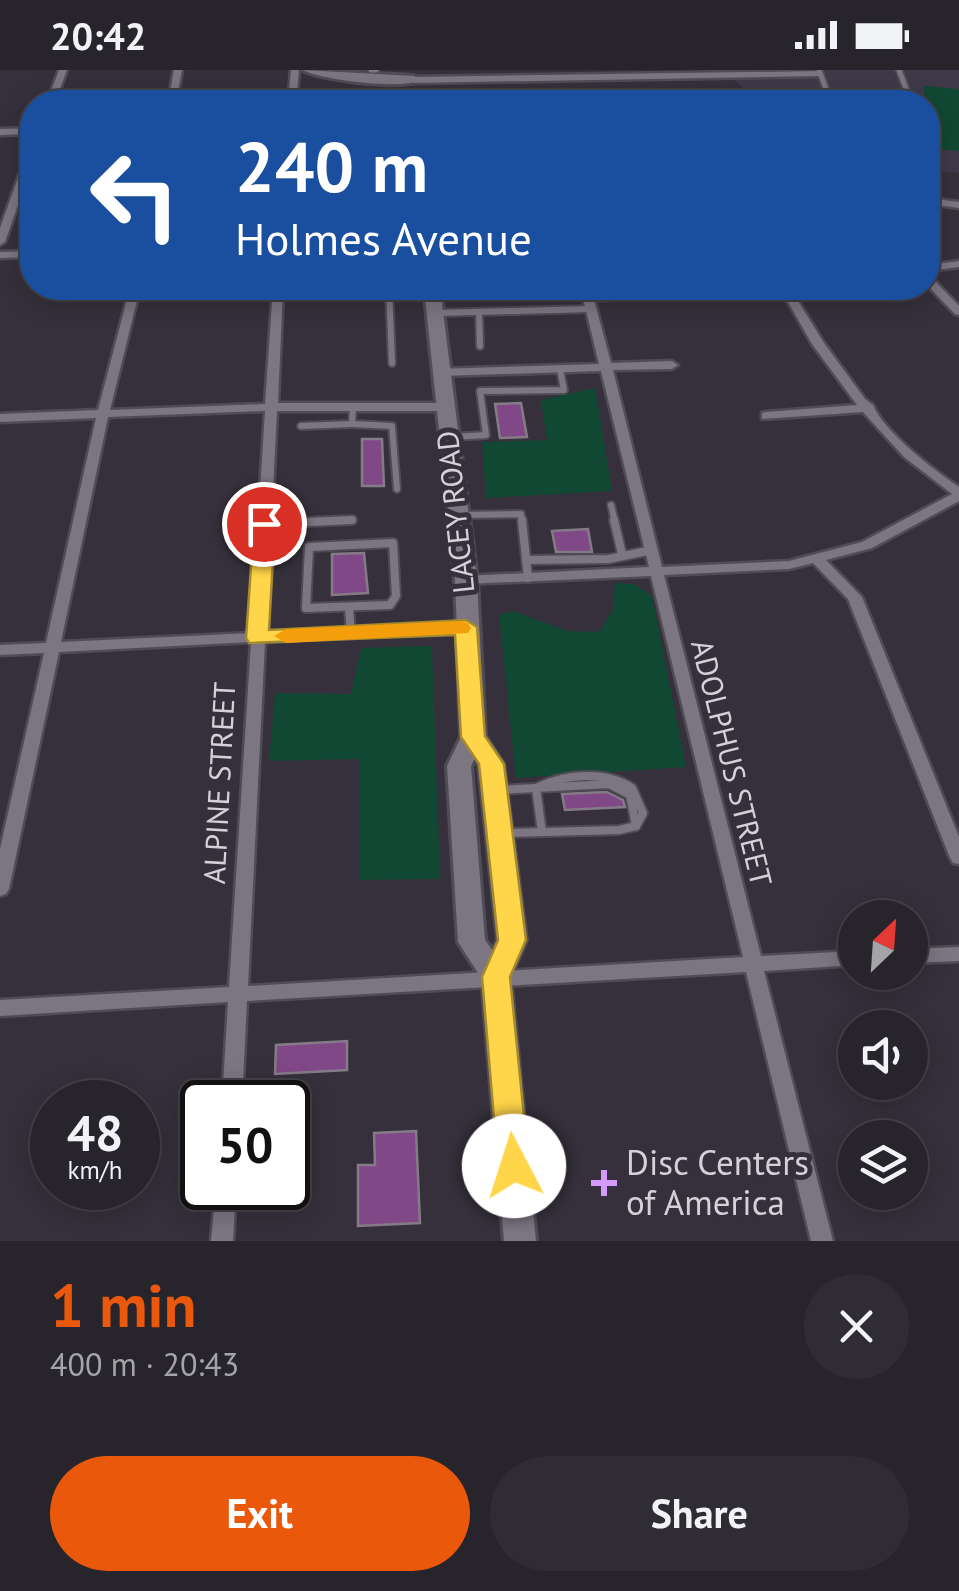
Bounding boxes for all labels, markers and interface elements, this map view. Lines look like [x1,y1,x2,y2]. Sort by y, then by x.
text: 20:42 [50,11,146,60]
text: 240 m [235,121,428,211]
icon: left [70,130,200,260]
text: Holmes Avenue [235,209,532,267]
street label: LACEY ROAD [427,429,482,595]
pin [222,482,307,567]
icon: arrive [237,497,292,552]
street label: ADOLPHUS STREET [683,635,782,890]
street label: ALPINE STREET [194,681,243,885]
north arrow [838,900,928,990]
map controls [838,900,928,1210]
button: sound [838,1010,928,1100]
speed limit sign: 50 [180,1080,310,1210]
text: 48 [67,1100,123,1165]
position arrow [462,1114,566,1218]
button: layers [838,1120,928,1210]
place label: Disc Centers of America [626,1139,809,1225]
text: km/h [68,1154,122,1186]
marker: Disc Centers of America [591,1170,617,1196]
text: 1 min [50,1266,196,1344]
button: close [804,1274,909,1379]
text: 400 m · 20:43 [50,1343,239,1385]
button: Exit [50,1456,470,1571]
button: Share [490,1456,909,1571]

